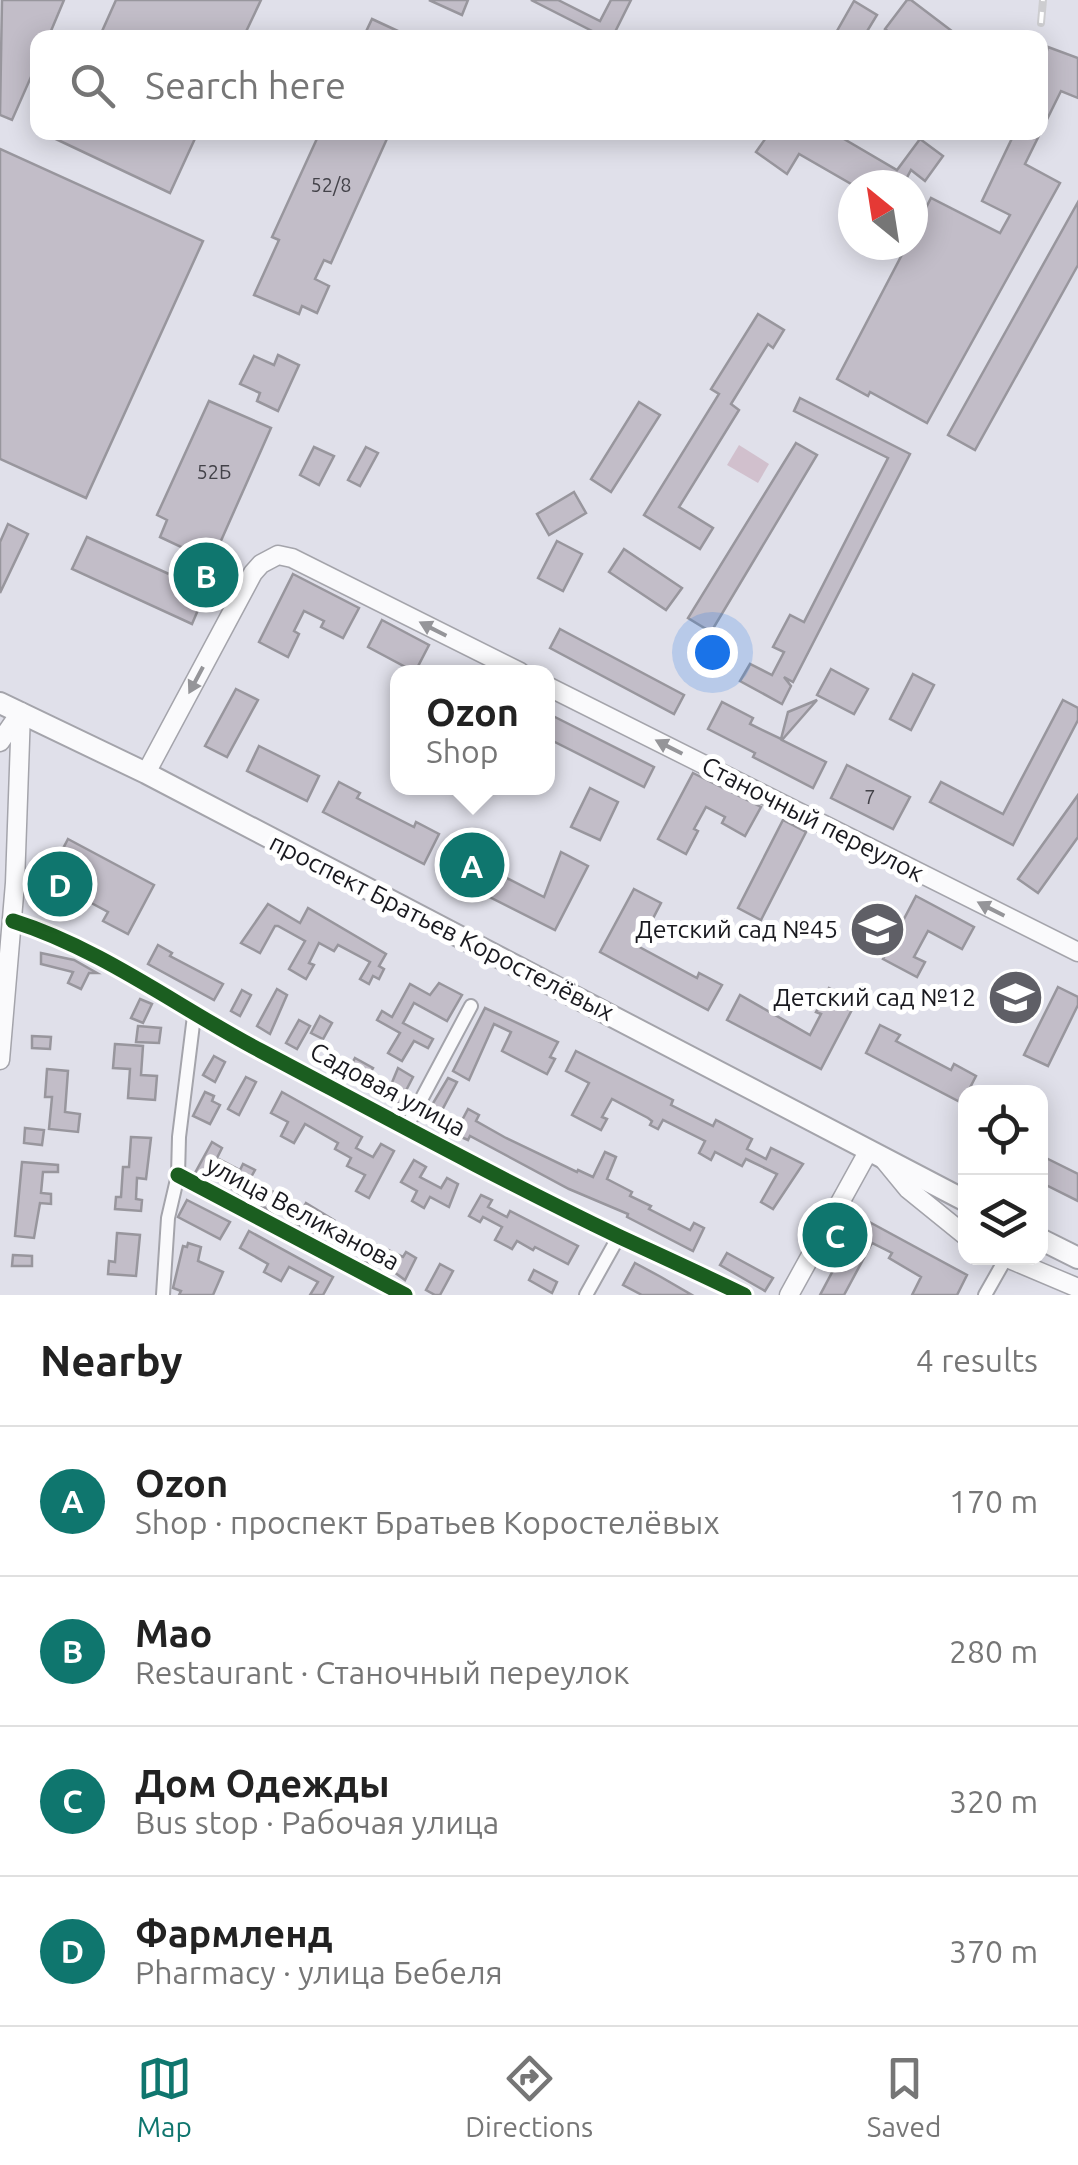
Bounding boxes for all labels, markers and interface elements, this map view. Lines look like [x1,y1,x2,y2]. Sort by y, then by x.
search box [30,30,1048,140]
icon: search [65,58,120,113]
text: Search here [145,64,346,106]
north arrow [838,170,928,260]
house number: 52/8 [310,173,352,196]
house number: 52Б [197,460,231,483]
pin: B [174,538,238,612]
one-way arrow [418,621,447,638]
your location [687,627,738,678]
one-way arrow [188,665,205,694]
popup [390,665,555,795]
text: Ozon [426,691,519,733]
text: Shop [426,733,498,769]
one-way arrow [655,739,684,756]
street label: Станочный переулок [697,751,929,887]
house number: 7 [864,785,876,808]
street label: проспект Братьев Коростелёвых [265,828,619,1026]
pin: A [440,828,504,902]
pin: D [28,846,92,922]
school or university icon: Детский сад №45 [847,899,907,959]
one-way arrow [976,901,1005,918]
place label: Детский сад №45 [635,915,838,943]
school or university icon: Детский сад №12 [985,967,1045,1027]
place label: Детский сад №12 [773,983,976,1011]
street label: Садовая улица [306,1036,470,1142]
map controls [958,1085,1048,1265]
button: locate [958,1085,1048,1175]
street label: улица Великанова [202,1150,404,1276]
button: layers [958,1175,1048,1265]
pin: C [802,1198,868,1272]
text: Nearby [40,1337,183,1384]
text: 4 results [916,1342,1038,1378]
text: Ozon [135,1462,228,1504]
text: A [61,1483,84,1519]
text: 170 m [949,1483,1038,1519]
text: Shop · проспект Братьев Коростелёвых [135,1504,720,1540]
text: Мао [135,1612,212,1654]
text: B [62,1633,83,1669]
text: 280 m [949,1633,1038,1669]
text: Restaurant · Станочный переулок [135,1654,629,1690]
text: Дом Одежды [135,1762,390,1804]
text: C [62,1783,83,1819]
text: 320 m [949,1783,1038,1819]
text: Bus stop · Рабочая улица [135,1804,499,1840]
text: Фармленд [135,1912,333,1954]
text: D [61,1933,84,1969]
text: 370 m [949,1933,1038,1969]
text: Pharmacy · улица Бебеля [135,1954,503,1990]
tab: Map [137,2051,192,2142]
tab: Directions [465,2051,593,2142]
tab: Saved [867,2051,941,2142]

